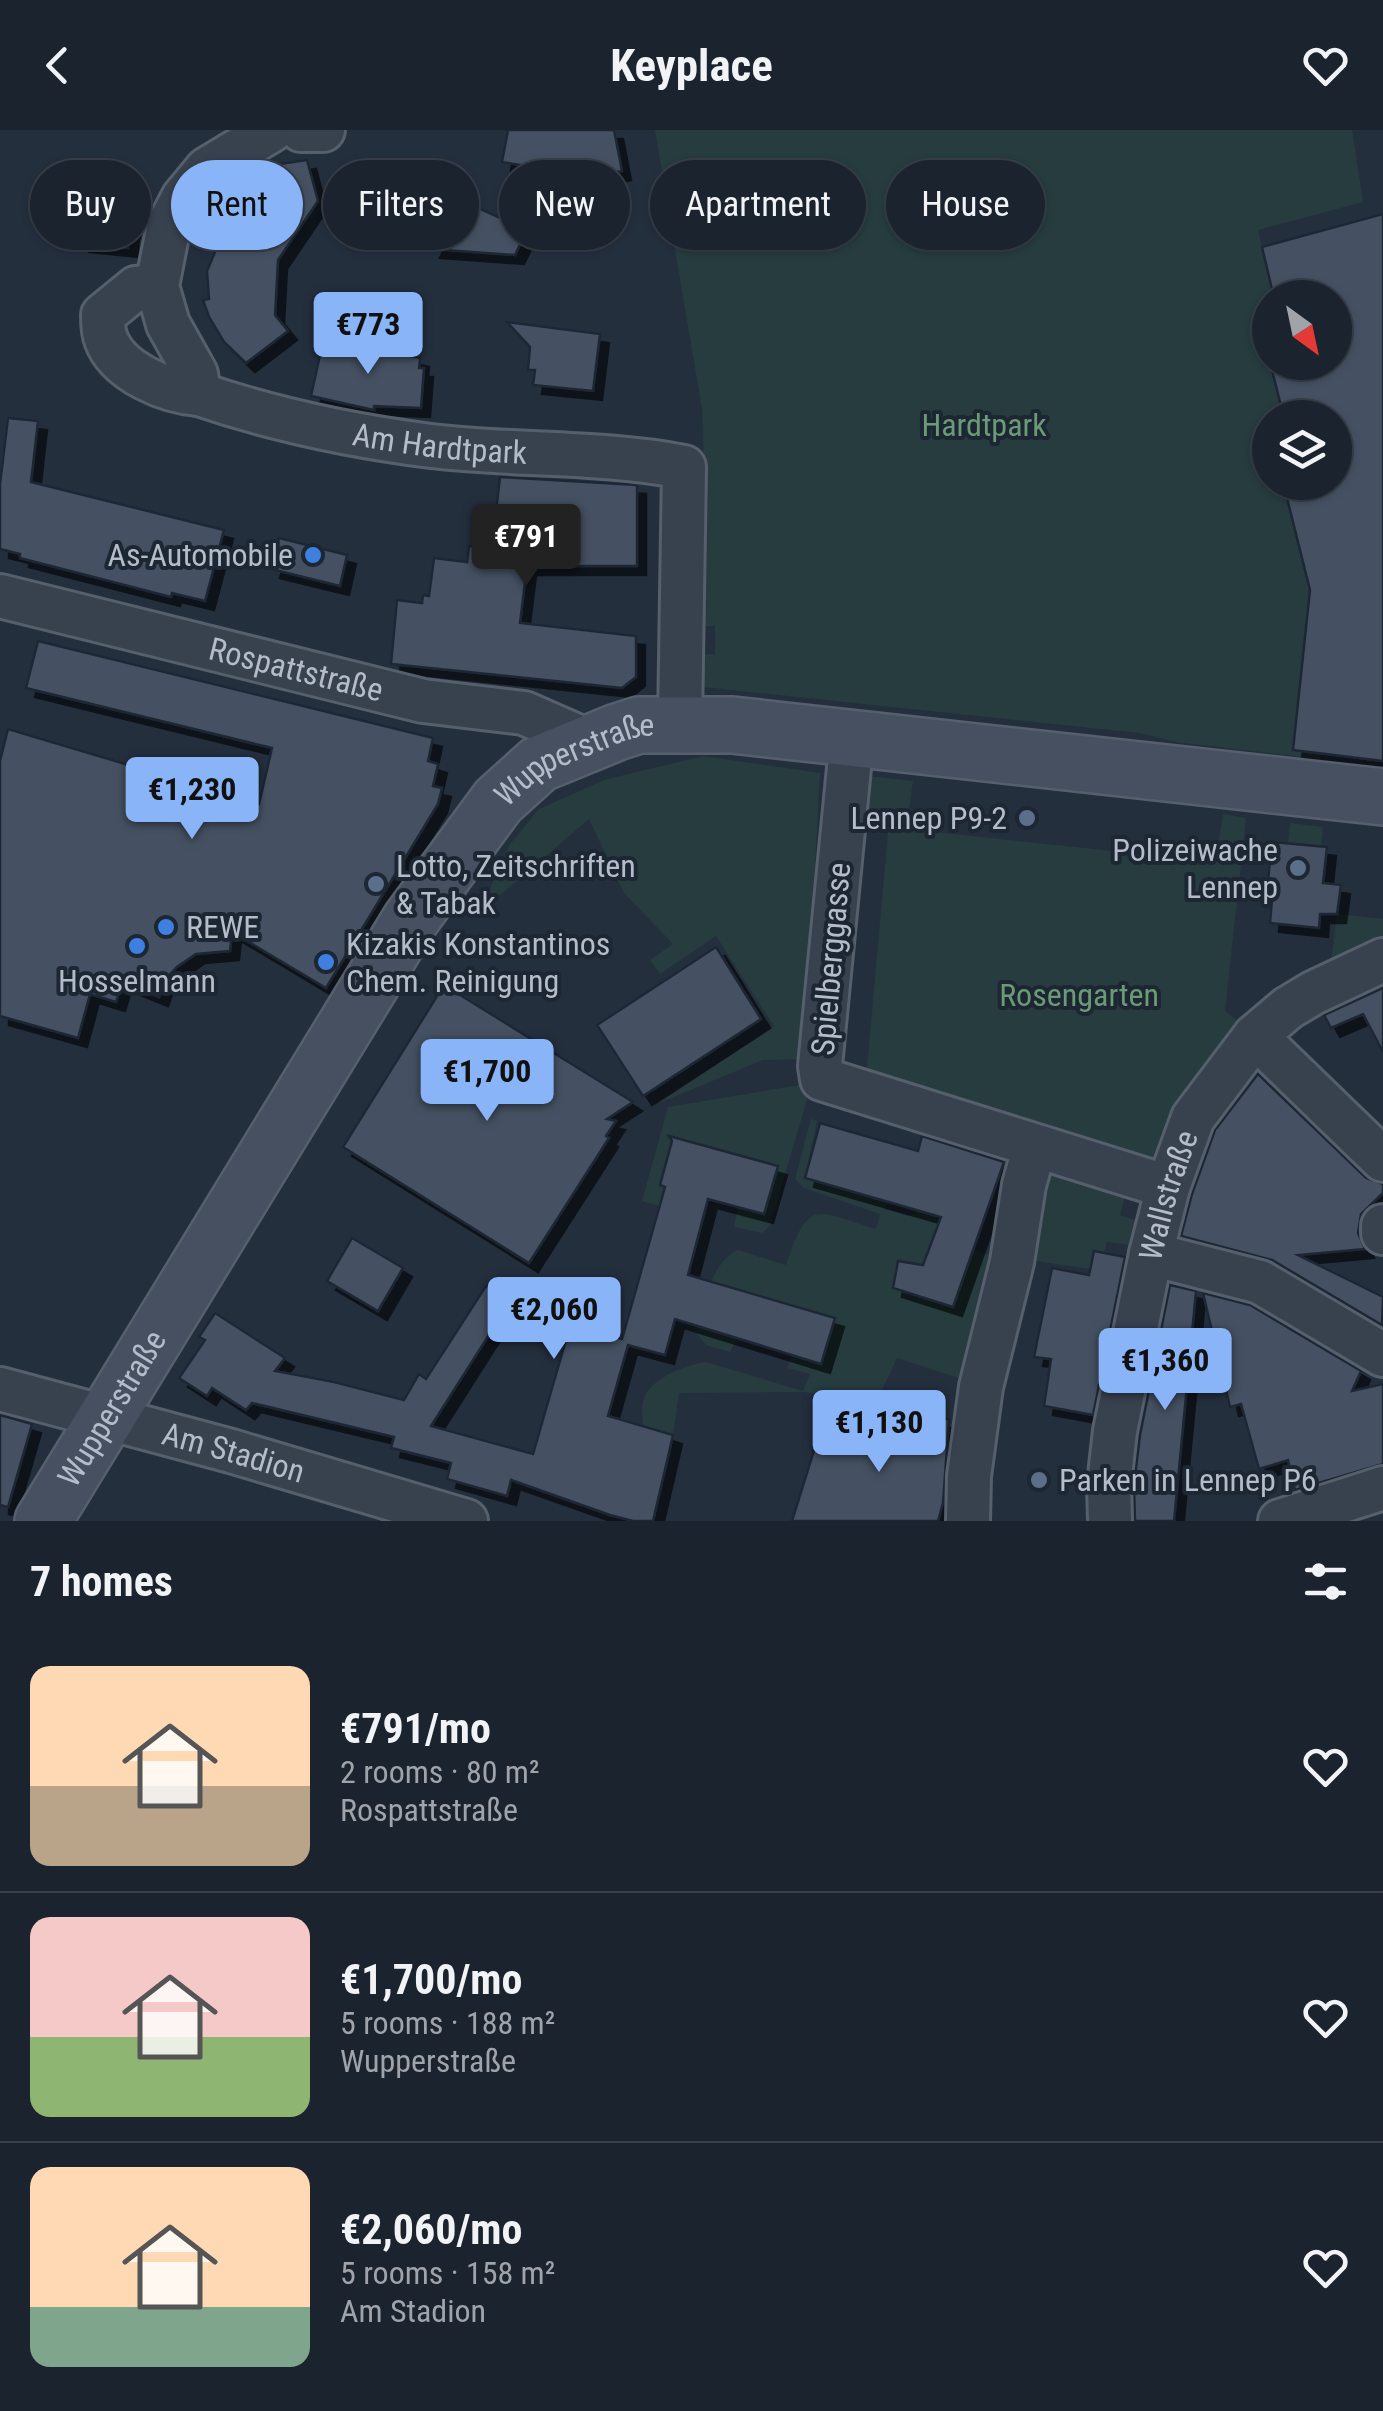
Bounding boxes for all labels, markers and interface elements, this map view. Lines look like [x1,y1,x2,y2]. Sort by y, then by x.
icon: back [30,38,85,93]
icon: heart [1298,38,1353,93]
text: Keyplace [610,39,773,92]
chip: Buy [30,160,151,250]
chip: Rent [171,160,303,250]
chip: Filters [323,160,479,250]
chip: New [499,160,630,250]
chip: Apartment [650,160,866,250]
chip: House [886,160,1045,250]
north arrow [1252,280,1352,380]
map controls [1252,280,1352,500]
pin: €773 [309,292,427,377]
text: €773 [336,305,400,343]
button: layers [1252,400,1352,500]
park label: Hardtpark [921,406,1047,444]
street label: Am Hardtpark [350,415,528,472]
pin: €791 [467,504,585,589]
text: €791 [494,517,558,555]
place label: As-Automobile [107,536,293,574]
marker: As-Automobile [302,544,324,566]
street label: Rospattstraße [205,630,387,709]
street label: Wupperstraße [487,706,654,814]
pin: €1,230 [111,757,273,842]
text: €1,230 [148,770,236,808]
place label: Lennep P9-2 [850,799,1007,837]
marker: Lennep P9-2 [1016,807,1038,829]
place label: Polizeiwache Lennep [1112,831,1278,906]
place label: Lotto, Zeitschriften & Tabak [396,847,636,922]
marker: Polizeiwache Lennep [1287,857,1309,879]
street label: Spielberggasse [804,861,858,1057]
marker: Lotto, Zeitschriften & Tabak [365,873,387,895]
place label: REWE [186,908,259,946]
marker: REWE [155,916,177,938]
place label: Kizakis Konstantinos Chem. Reinigung [346,925,610,1000]
marker: Hosselmann [126,935,148,957]
marker: Kizakis Konstantinos Chem. Reinigung [315,951,337,973]
place label: Hosselmann [58,962,216,1000]
park label: Rosengarten [999,976,1159,1014]
pin: €1,700 [406,1039,568,1124]
text: €1,700 [443,1052,531,1090]
street label: Wallstraße [1131,1125,1206,1265]
pin: €2,060 [473,1277,635,1362]
text: €2,060 [510,1290,598,1328]
street label: Wupperstraße [50,1323,174,1493]
pin: €1,360 [1084,1328,1246,1413]
text: €1,360 [1121,1341,1209,1379]
pin: €1,130 [798,1390,960,1475]
text: €1,130 [835,1403,923,1441]
street label: Am Stadion [158,1414,309,1491]
place label: Parken in Lennep P6 [1059,1461,1317,1499]
marker: Parken in Lennep P6 [1028,1469,1050,1491]
icon: filters [1298,1554,1353,1609]
text: 7 homes [30,1557,173,1606]
text: €791/mo [340,1704,491,1753]
icon: home [110,1706,230,1826]
icon: heart [1298,1739,1353,1794]
text: 2 rooms · 80 m² [340,1753,539,1791]
text: Rospattstraße [340,1791,518,1829]
text: €1,700/mo [340,1955,522,2004]
icon: home [110,1957,230,2077]
icon: heart [1298,1990,1353,2045]
text: 5 rooms · 188 m² [340,2004,555,2042]
text: Wupperstraße [340,2042,516,2080]
text: €2,060/mo [340,2205,522,2254]
icon: home [110,2207,230,2327]
icon: heart [1298,2240,1353,2295]
text: 5 rooms · 158 m² [340,2254,555,2292]
text: Am Stadion [340,2292,486,2330]

